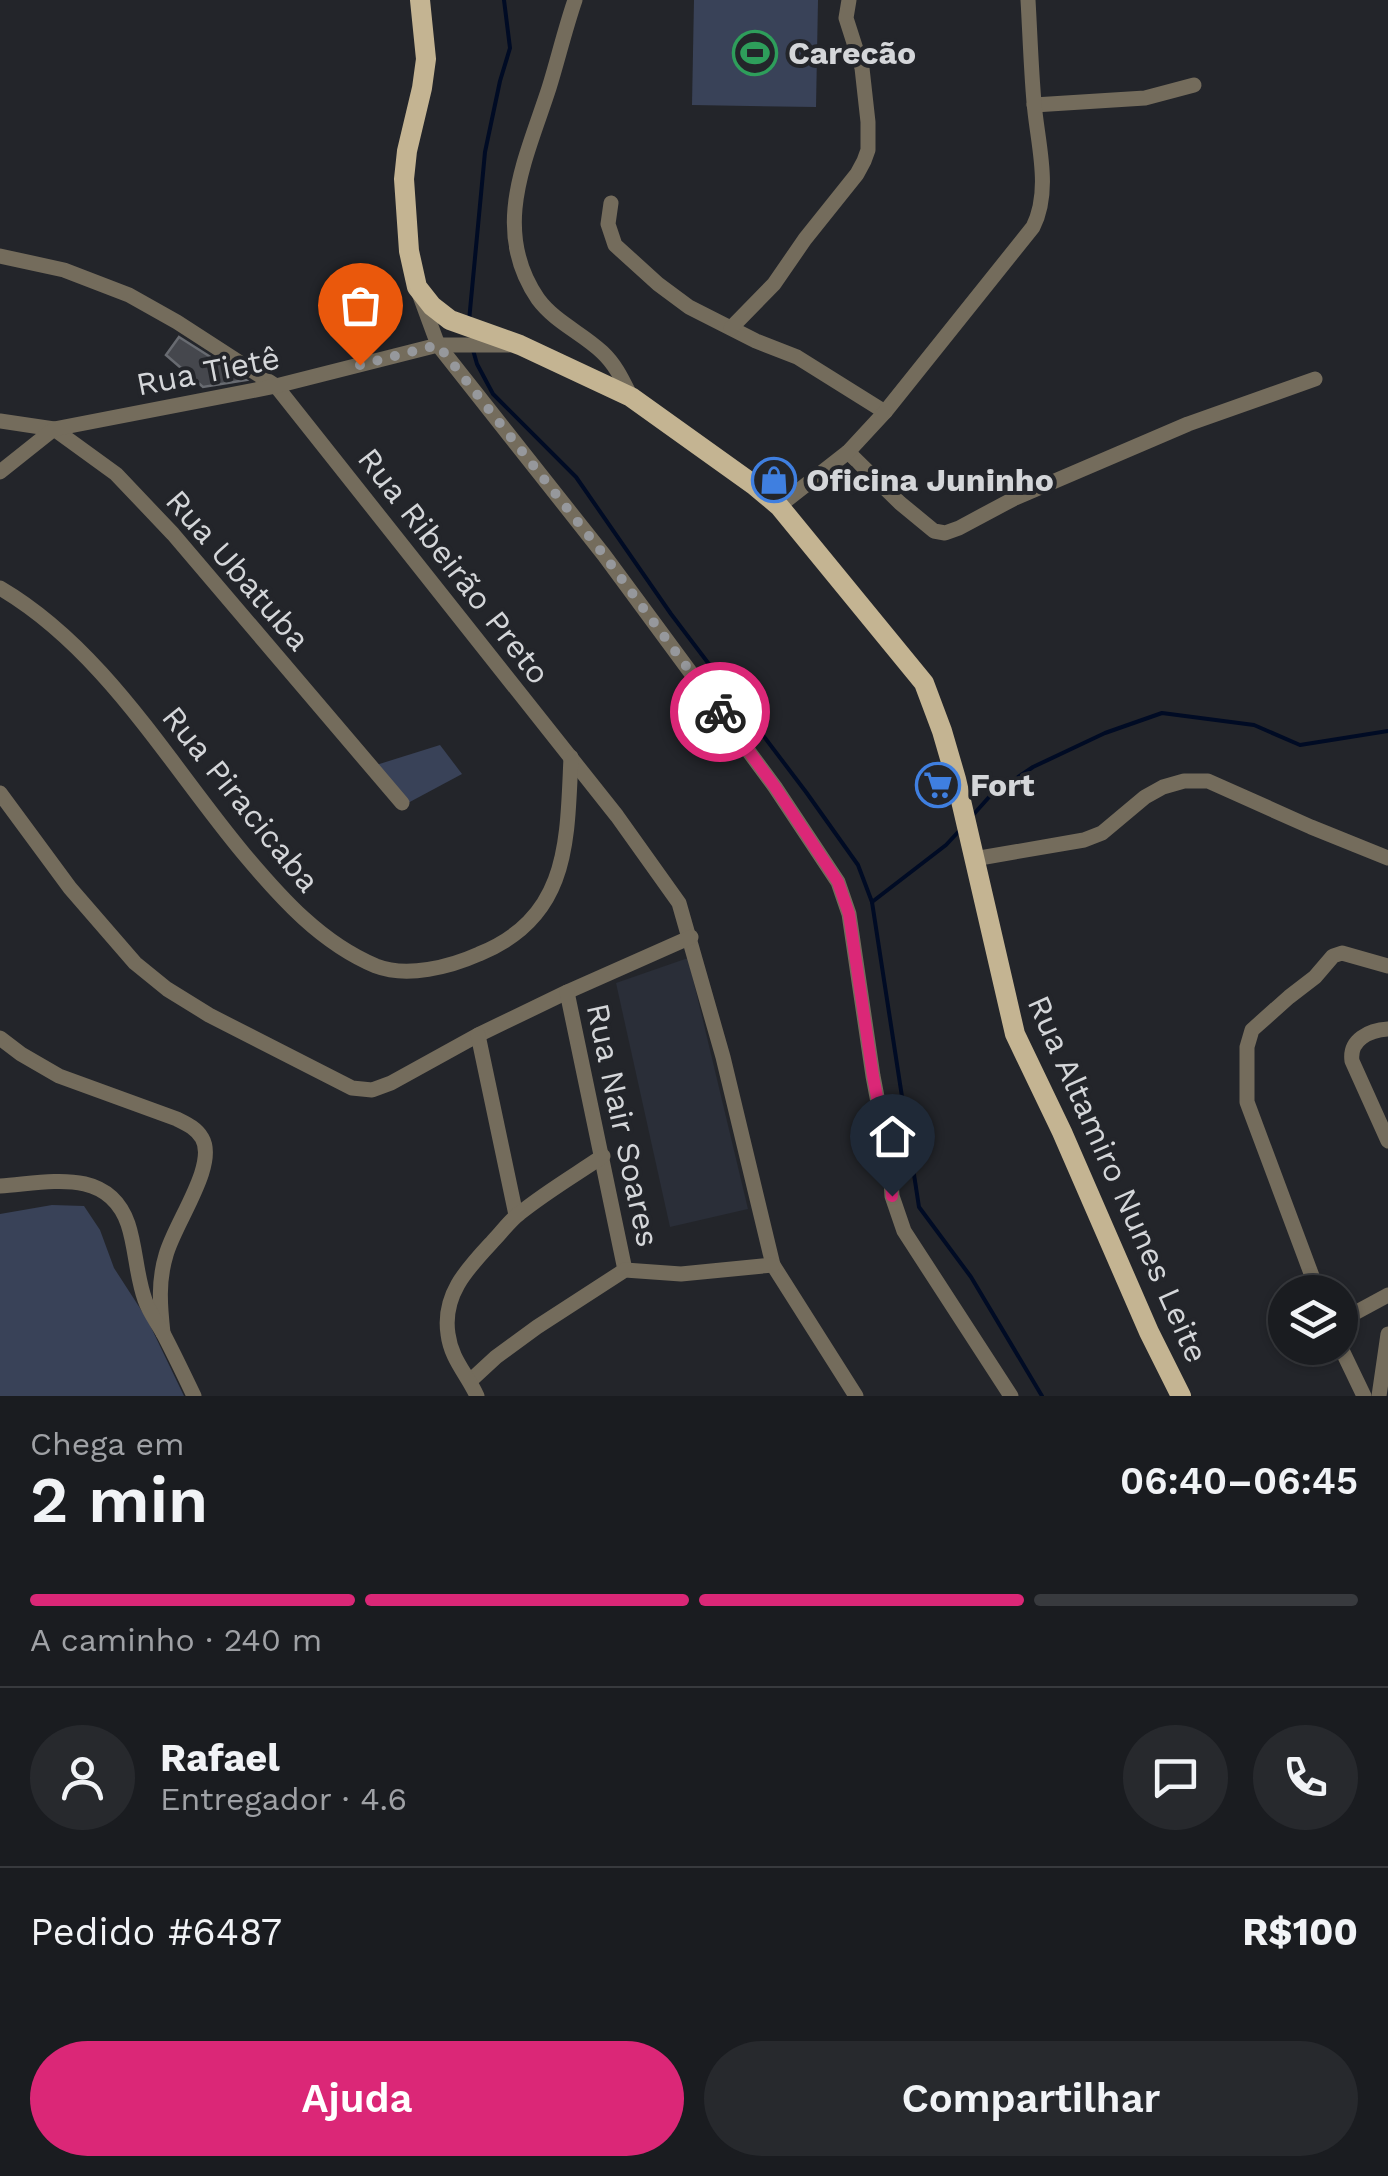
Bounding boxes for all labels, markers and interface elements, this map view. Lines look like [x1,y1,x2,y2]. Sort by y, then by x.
sports icon: Carecão [732,30,778,76]
place label: Carecão [788,34,916,72]
pin [318,263,403,366]
icon: bag [333,278,388,333]
street label: Rua Tietê [133,338,283,404]
street label: Rua Ribeirão Preto [350,440,558,692]
shop icon: Oficina Juninho [751,457,797,503]
place label: Oficina Juninho [806,461,1054,499]
street label: Rua Ubatuba [158,482,318,658]
courier [670,662,770,762]
icon: bike [693,685,748,740]
street label: Rua Piracicaba [154,698,328,900]
supermarket icon: Fort [915,762,961,808]
place label: Fort [970,766,1035,804]
street label: Rua Altamiro Nunes Leite [1020,990,1216,1368]
street label: Rua Nair Soares [579,1000,667,1250]
pin [850,1094,935,1197]
icon: home [865,1109,920,1164]
map controls [1268,1275,1358,1365]
button: layers [1268,1275,1358,1365]
text: Chega em [30,1425,185,1463]
text: 06:40–06:45 [1120,1459,1358,1503]
text: 2 min [30,1462,208,1538]
text: A caminho · 240 m [30,1621,322,1659]
button: person [30,1725,135,1830]
button: chat [1123,1725,1228,1830]
button: phone [1253,1725,1358,1830]
text: Rafael [160,1736,280,1780]
text: Entregador · 4.6 [160,1780,407,1818]
text: Pedido #6487 [30,1910,282,1954]
text: R$100 [1242,1910,1358,1954]
button: Ajuda [30,2041,684,2156]
button: Compartilhar [704,2041,1358,2156]

